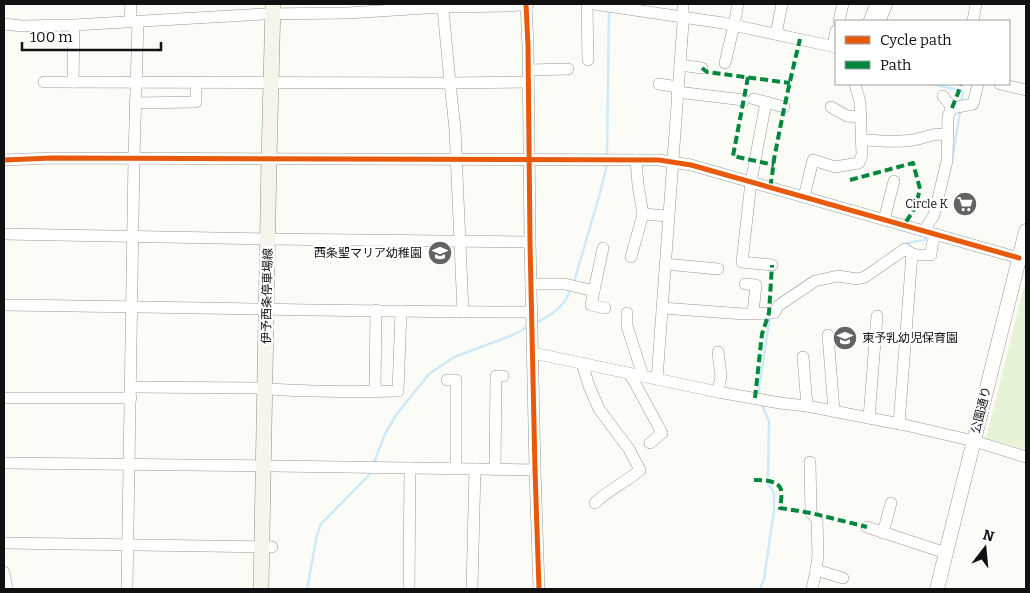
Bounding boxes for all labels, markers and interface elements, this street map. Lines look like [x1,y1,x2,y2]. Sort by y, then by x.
scale bar [22,20,161,52]
legend [835,20,1010,85]
text: 100 m [30,28,73,46]
text: Cycle path [880,31,952,49]
text: Path [880,56,912,74]
supermarket icon: Circle K [952,191,978,217]
place label: Circle K [905,197,948,211]
school or university icon: 西条聖マリア幼稚園 [427,240,453,266]
place label: 西条聖マリア幼稚園 [314,246,422,260]
street label: 伊予西条停車場線 [259,248,275,344]
school or university icon: 東予乳幼児保育園 [832,325,858,351]
place label: 東予乳幼児保育園 [862,331,958,345]
street label: 公園通り [968,385,994,435]
north arrow [960,523,1010,573]
text: N [981,526,996,546]

